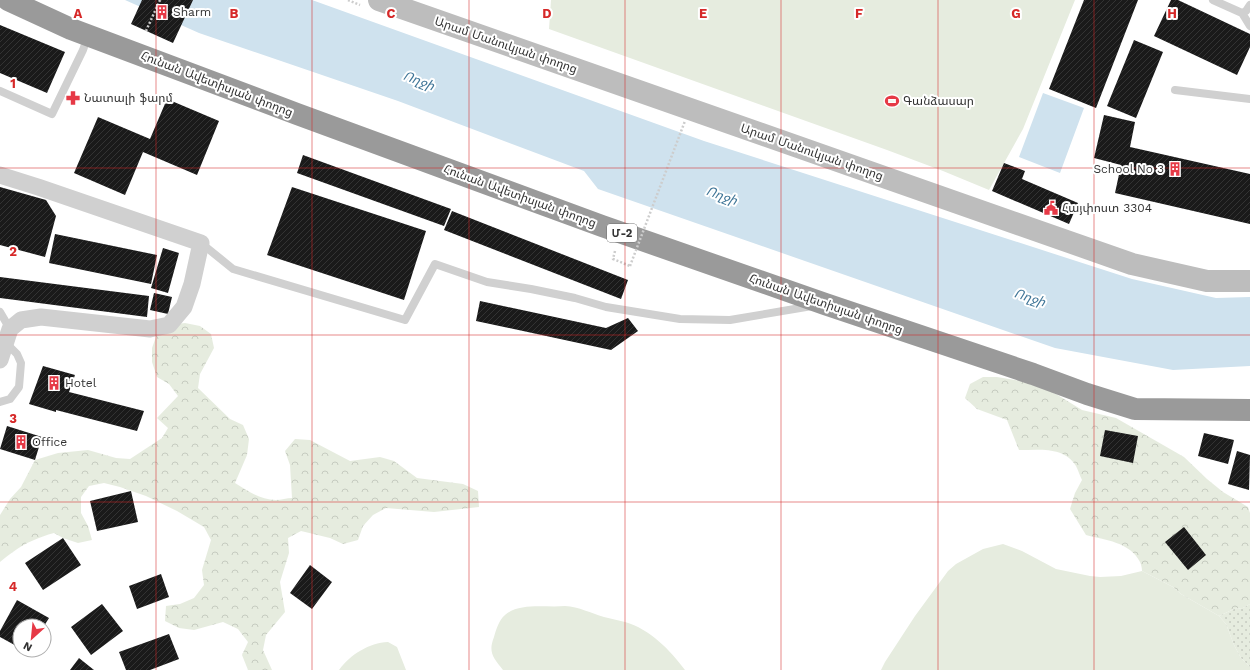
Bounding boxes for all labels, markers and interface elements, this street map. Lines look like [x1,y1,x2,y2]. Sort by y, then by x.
building icon: Sharm [154,4,170,20]
place label: Sharm [173,5,211,19]
text: A [74,6,83,21]
text: B [230,6,239,21]
text: C [387,6,396,21]
text: D [542,6,552,21]
text: E [699,6,707,21]
text: F [855,6,863,21]
text: G [1011,6,1021,21]
text: H [1167,6,1177,21]
street label: Արամ Մանուկյան փողոց [433,14,579,76]
street label: Հունան Ավետիսյան փողոց [139,48,295,120]
water label: Ողջի [401,68,437,94]
text: 1 [10,76,16,91]
pharmacy icon: Նատալի ֆարմ [65,90,81,106]
place label: Նատալի ֆարմ [84,91,173,105]
sports icon: Գանձասար [884,93,900,109]
place label: Գանձասար [903,94,974,108]
street label: Արամ Մանուկյան փողոց [739,121,885,183]
building icon: School No 3 [1167,161,1183,177]
street label: Հունան Ավետիսյան փողոց [442,162,598,230]
place label: School No 3 [1093,162,1164,176]
water label: Ողջի [704,183,740,209]
public building icon: Հայփոստ 3304 [1043,200,1059,216]
place label: Հայփոստ 3304 [1062,201,1152,215]
road number: Մ-2 [607,224,637,242]
text: 2 [9,244,17,259]
street label: Հունան Ավետիսյան փողոց [747,271,905,337]
water label: Ողջի [1012,285,1048,311]
building icon: Hotel [46,375,62,391]
place label: Hotel [65,376,97,390]
text: 3 [9,411,17,426]
building icon: Office [13,434,29,450]
place label: Office [32,435,67,449]
text: 4 [9,579,18,594]
north arrow [12,618,52,658]
text: N [21,639,34,654]

